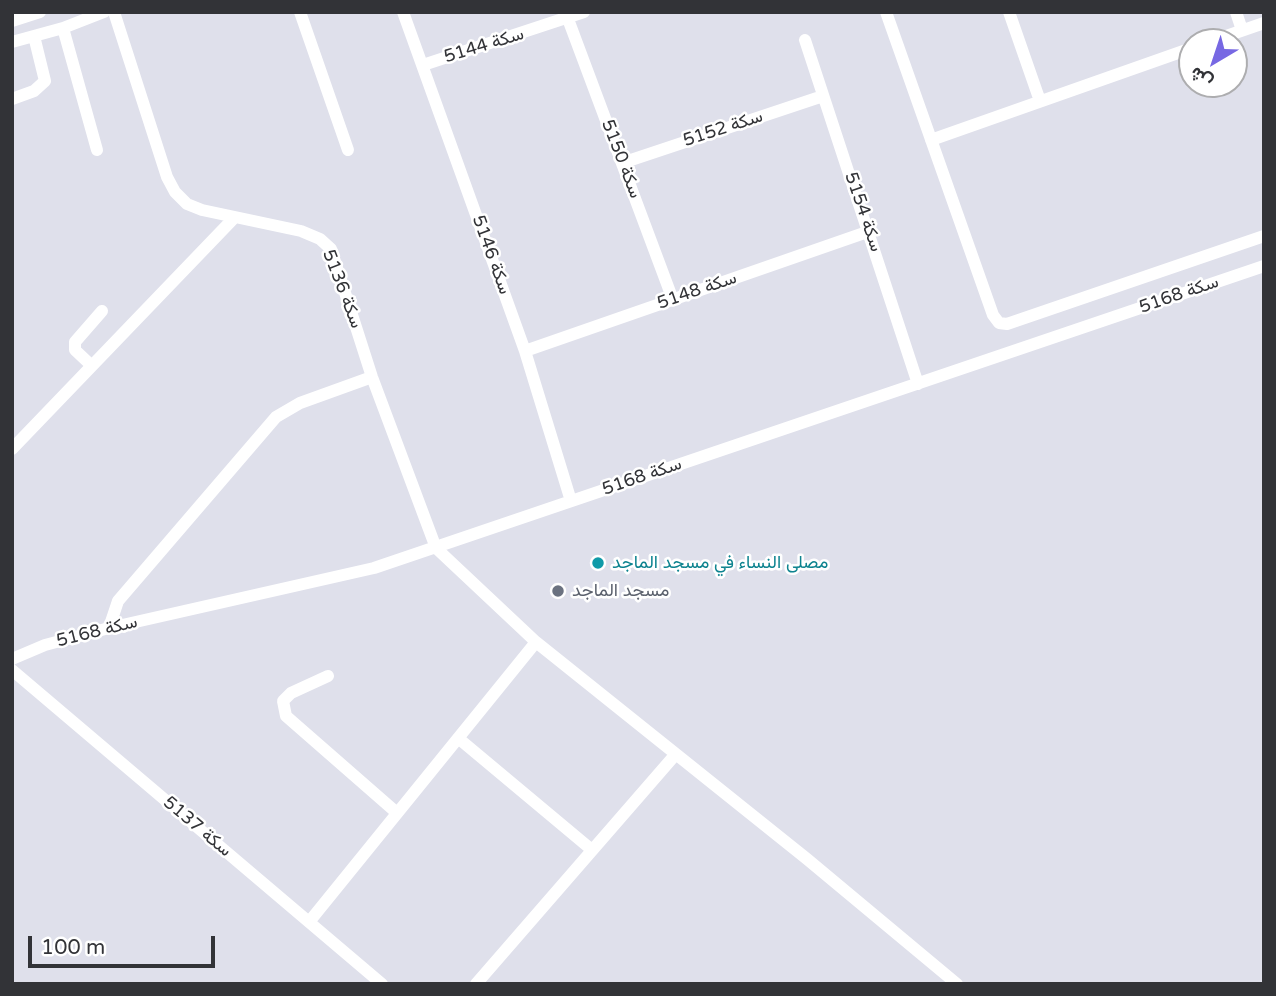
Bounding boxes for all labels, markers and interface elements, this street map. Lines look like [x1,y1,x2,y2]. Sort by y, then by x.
street label: سكة 5144 [441,24,527,68]
north arrow [1178,28,1248,98]
text: ش [1185,62,1217,94]
street label: سكة 5152 [680,106,766,152]
street label: سكة 5150 [596,117,646,201]
street label: سكة 5154 [839,169,887,255]
street label: سكة 5146 [467,212,515,298]
street label: سكة 5136 [317,247,367,331]
street label: سكة 5148 [654,267,740,315]
street label: سكة 5168 [1136,271,1222,319]
street label: سكة 5168 [599,453,685,501]
place label: مصلى النساء في مسجد الماجد [612,552,828,574]
marker: مصلى النساء في مسجد الماجد [590,555,606,571]
place label: مسجد الماجد [572,580,669,602]
marker: مسجد الماجد [550,583,566,599]
street label: سكة 5168 [54,612,140,652]
street label: سكة 5137 [158,792,236,862]
scale bar [32,922,219,966]
text: 100 m [41,935,105,960]

